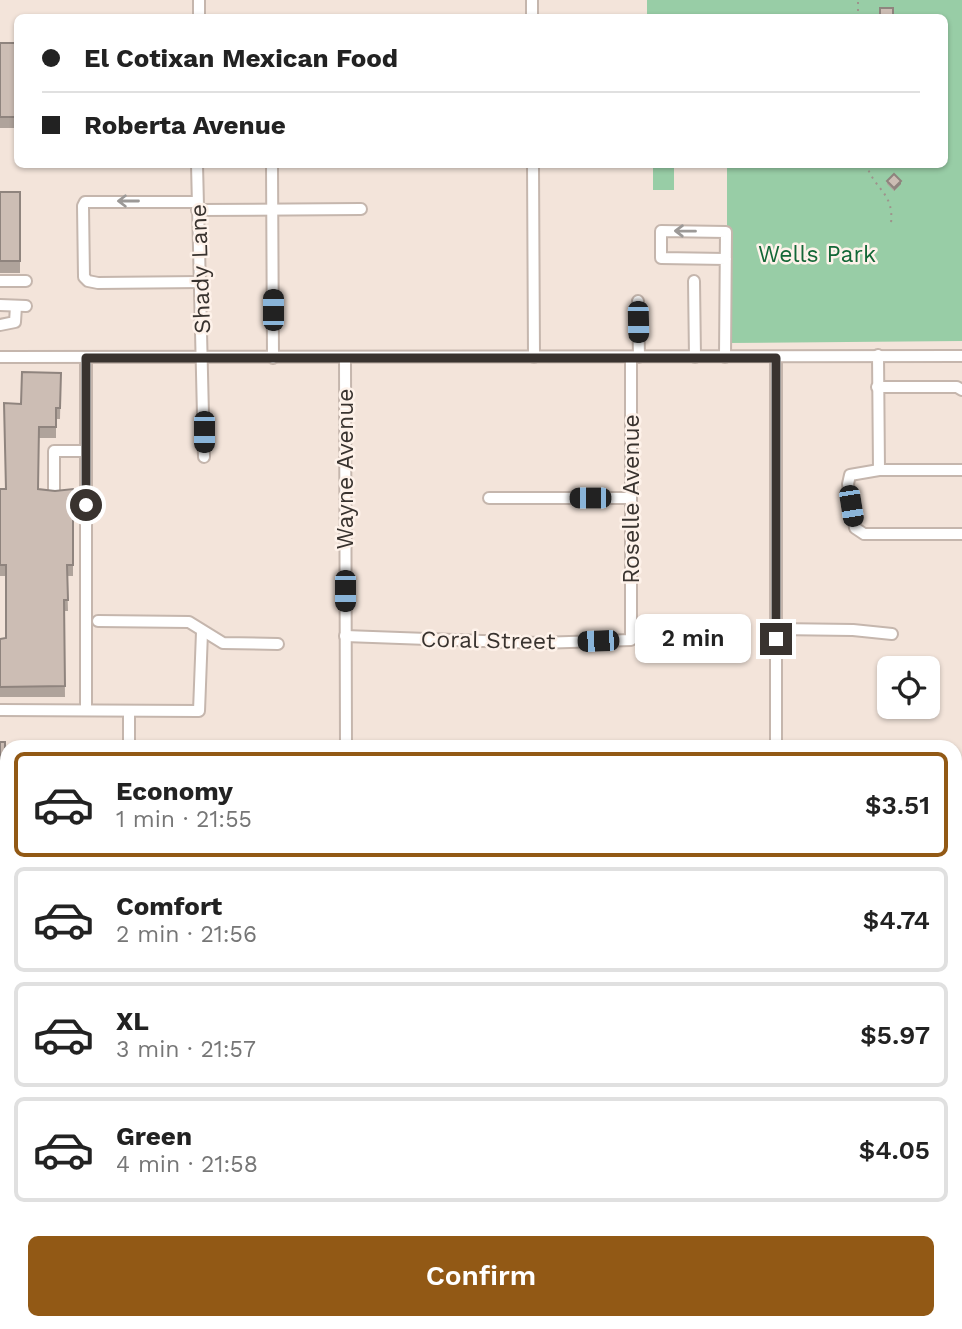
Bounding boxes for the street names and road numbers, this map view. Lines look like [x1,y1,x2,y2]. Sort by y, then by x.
street label: Shady Lane [185,204,216,334]
street label: Wayne Avenue [332,388,359,550]
street label: Roselle Avenue [618,414,645,584]
street label: Coral Street [420,626,556,655]

